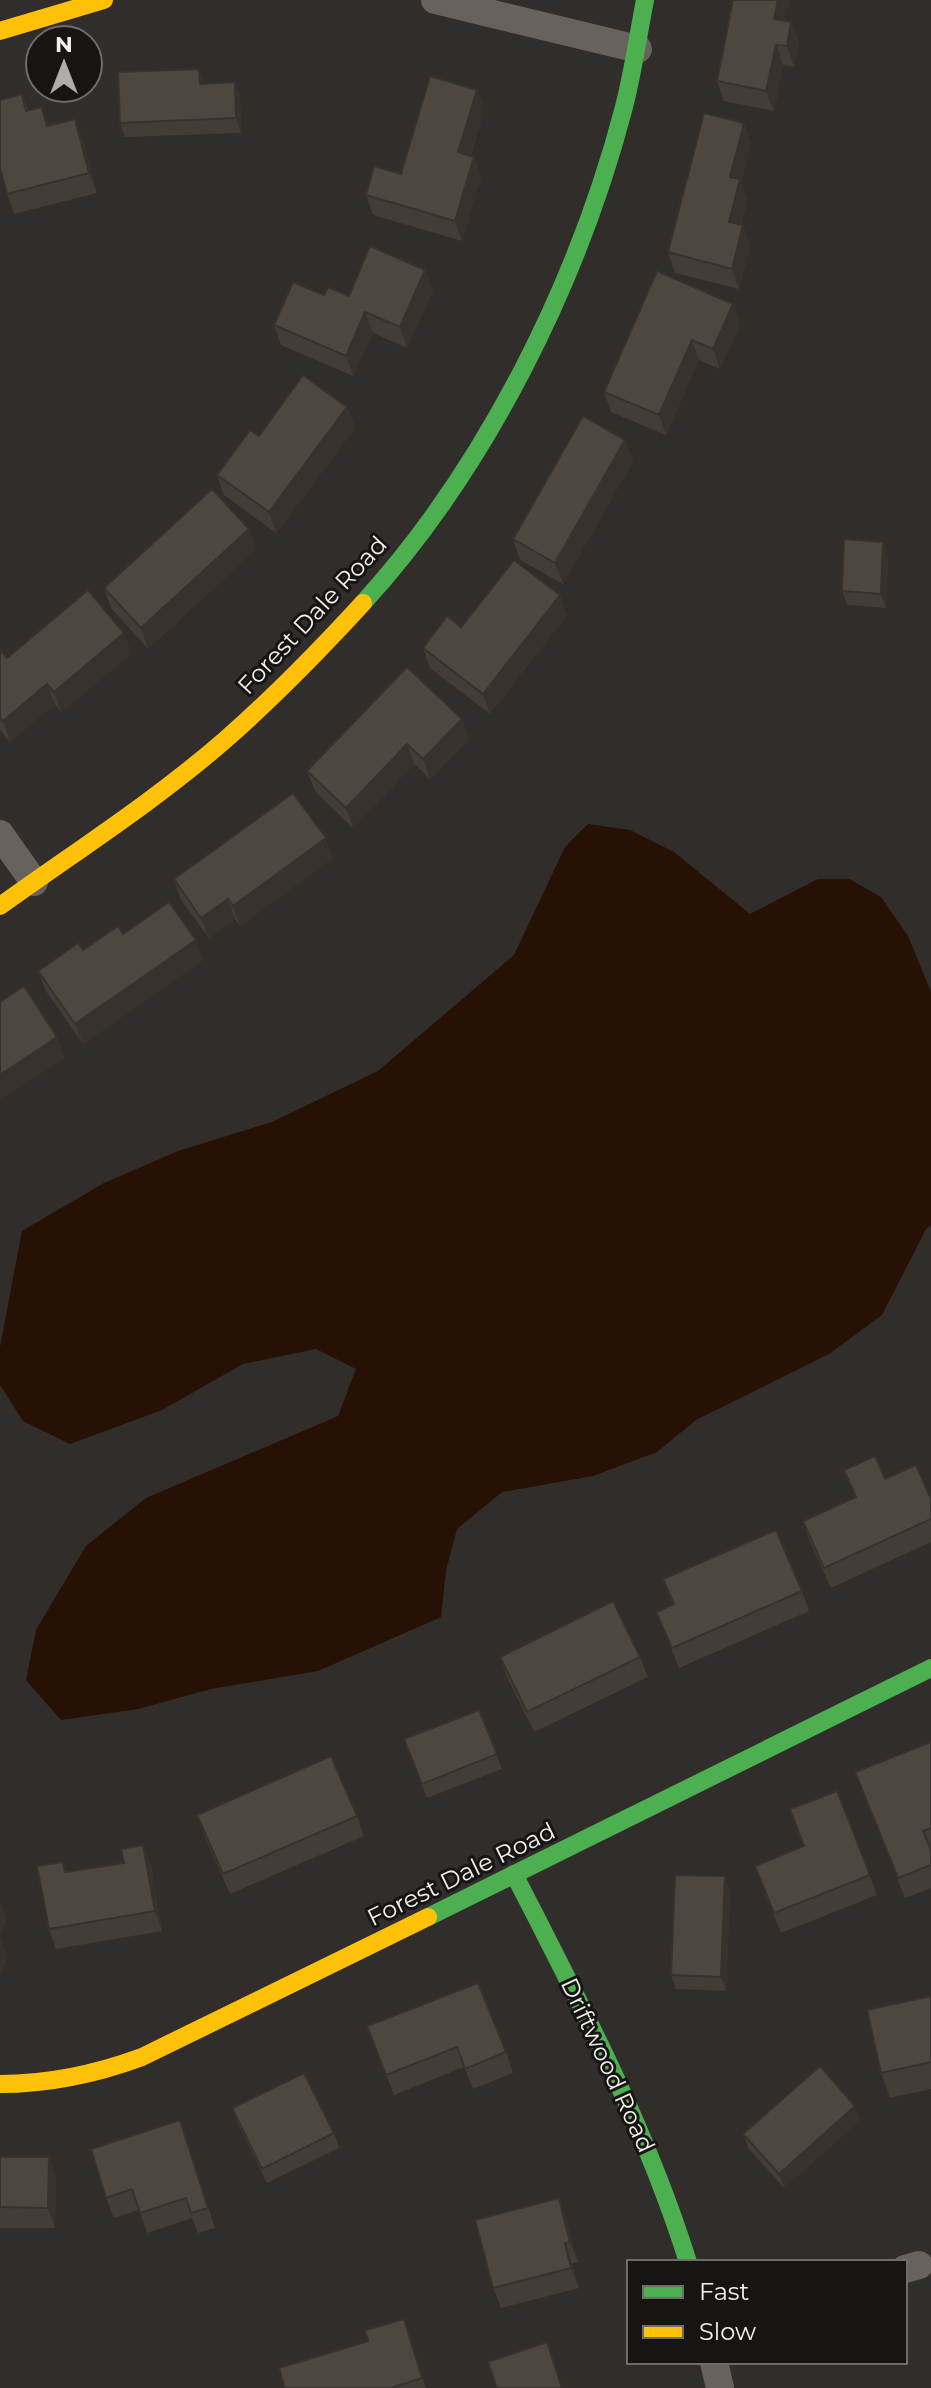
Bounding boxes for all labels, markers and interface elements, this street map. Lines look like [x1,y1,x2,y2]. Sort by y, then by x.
north arrow [24,24,104,104]
text: N [55,31,73,58]
street label: Forest Dale Road [231,530,393,700]
street label: Forest Dale Road [362,1816,560,1932]
street label: Driftwood Road [555,1973,661,2157]
legend [627,2260,907,2364]
text: Fast [699,2277,750,2306]
text: Slow [699,2317,756,2346]

